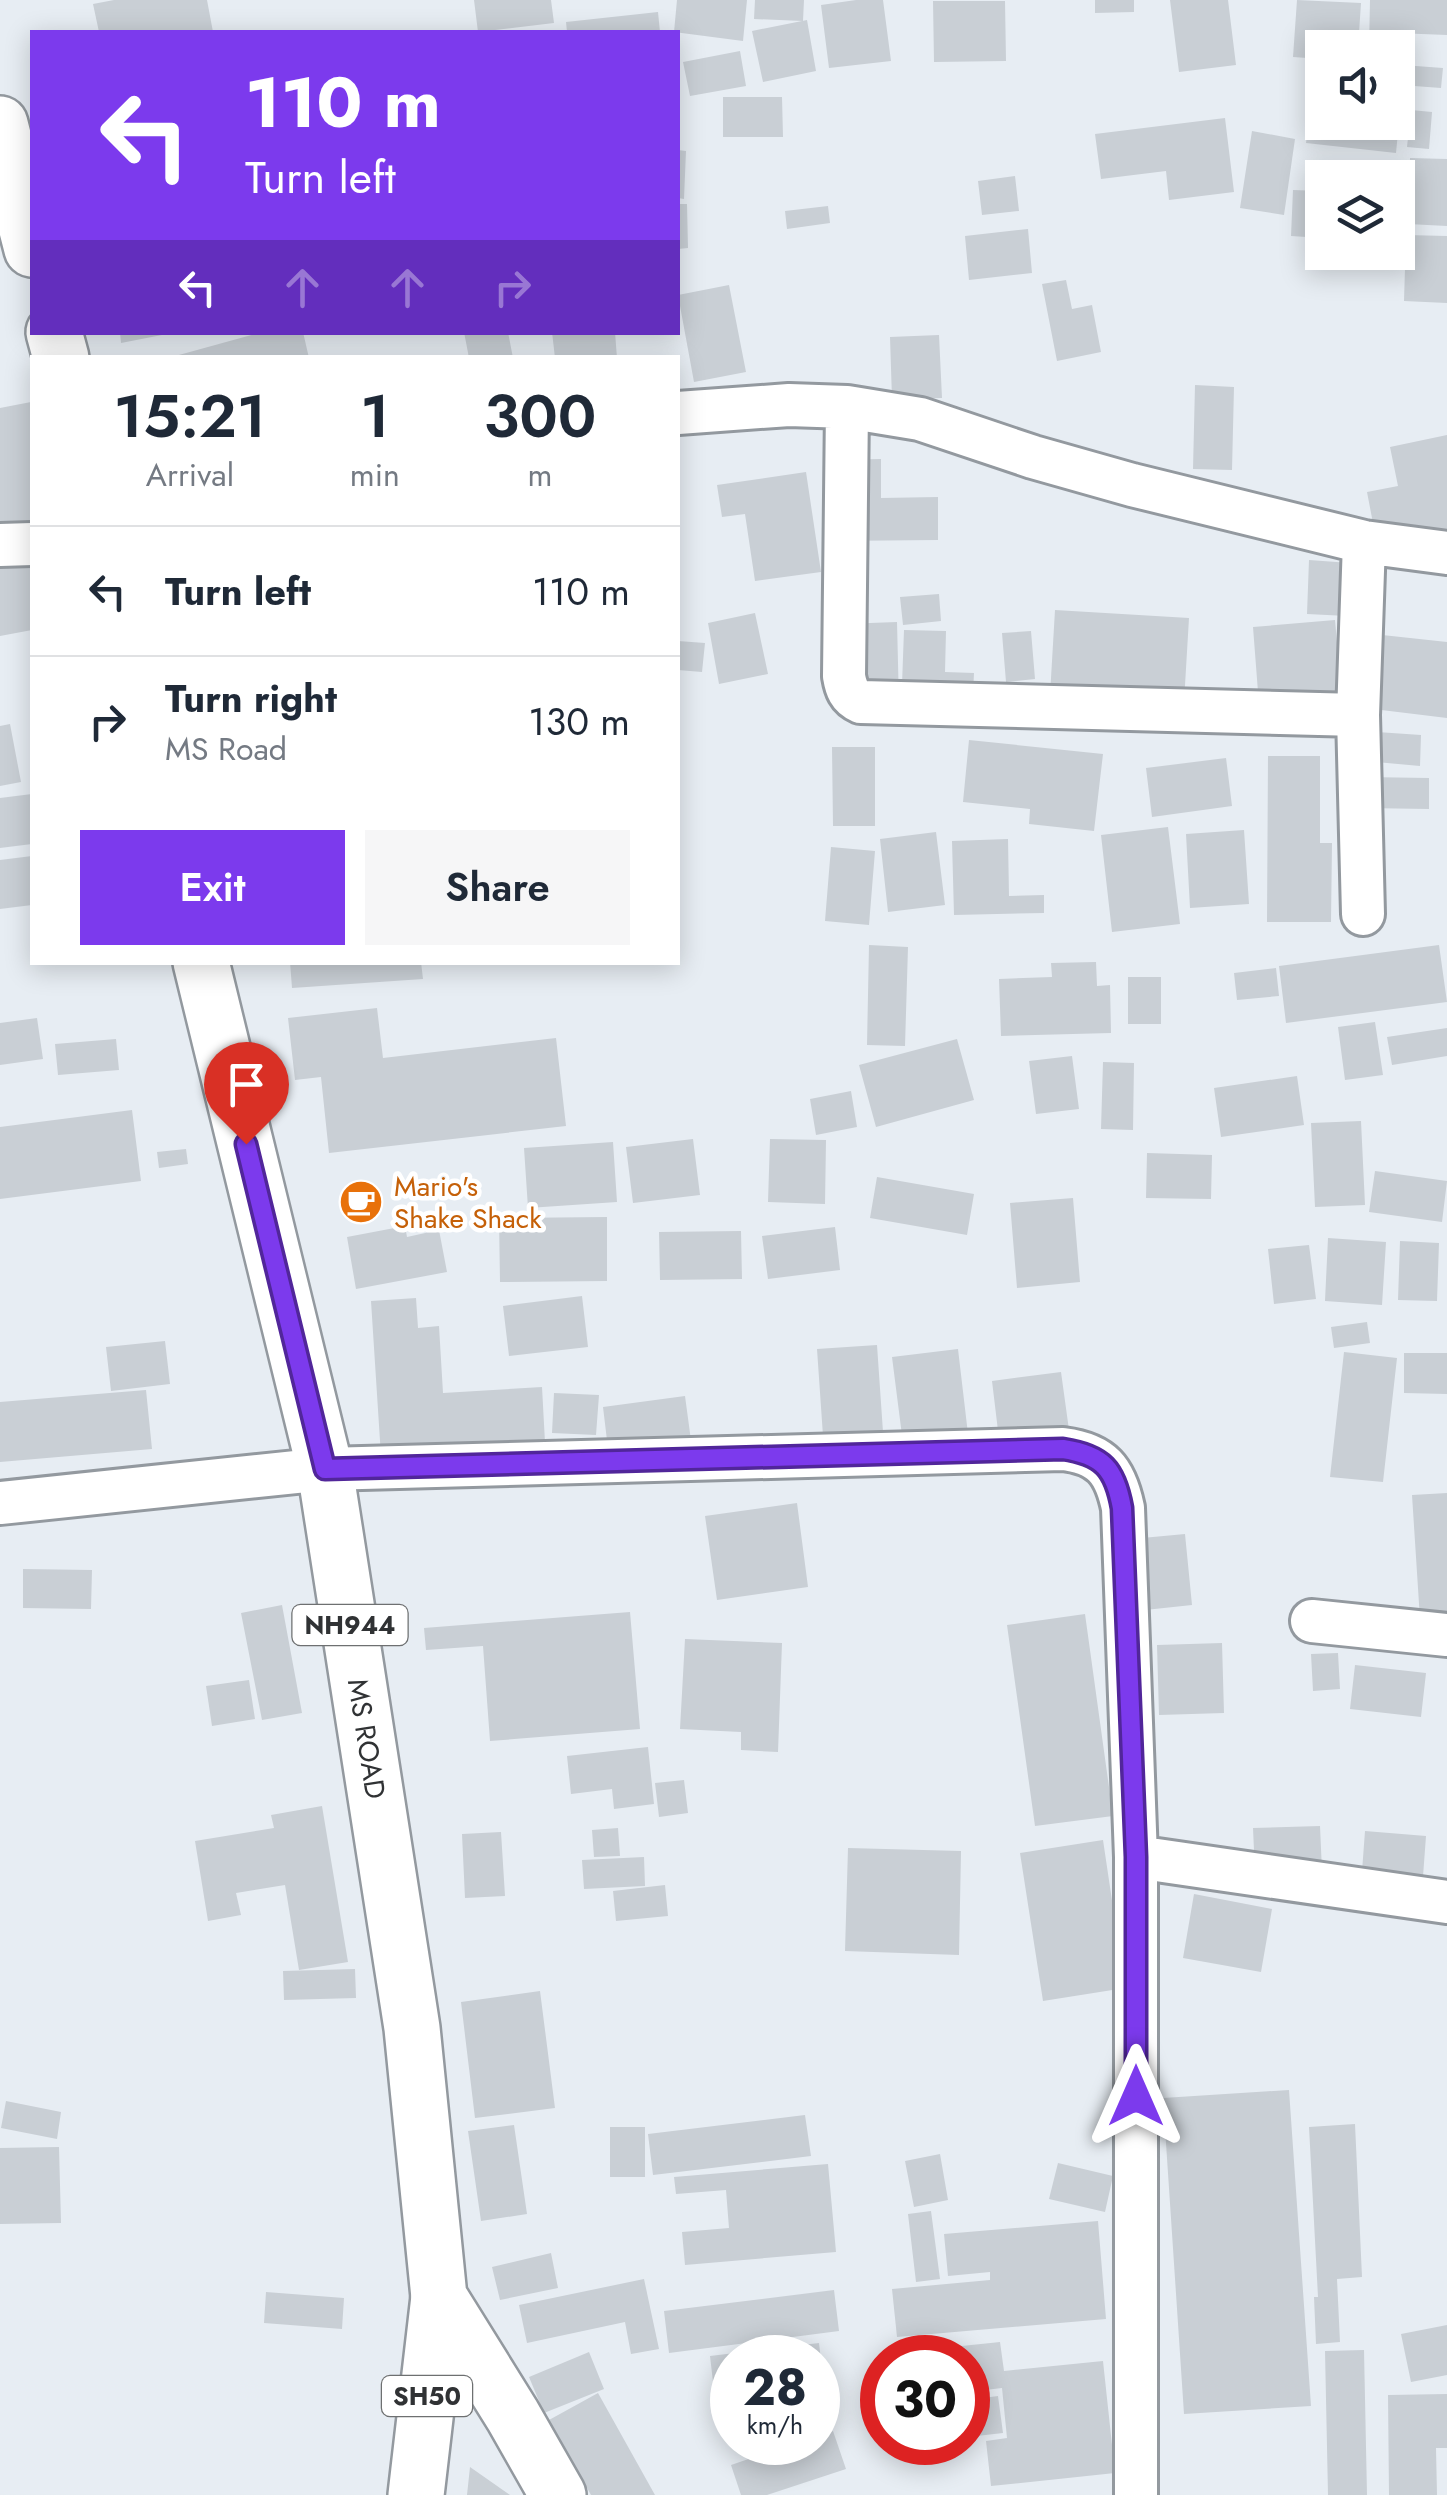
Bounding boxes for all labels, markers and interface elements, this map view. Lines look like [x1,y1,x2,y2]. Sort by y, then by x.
map controls [1305,30,1415,270]
button: sound [1305,30,1415,140]
text: 110 m [245,52,441,153]
icon: left [80,70,210,200]
text: Turn left [245,145,396,210]
button: layers [1305,160,1415,270]
icon: left [170,260,225,315]
icon: ahead [275,260,330,315]
icon: ahead [380,260,435,315]
icon: right [485,260,540,315]
text: 15:21 [114,373,266,460]
text: 1 [360,373,390,460]
text: 300 [483,373,596,460]
text: Arrival [146,452,234,498]
text: min [350,452,400,498]
text: m [527,452,552,498]
icon: left [80,564,135,619]
text: Turn left [165,564,311,619]
text: 110 m [532,564,630,619]
text: Turn right [165,671,337,726]
icon: right [80,694,135,749]
text: 130 m [528,694,630,749]
text: MS Road [165,726,287,772]
button: Exit [80,830,345,945]
button: Share [365,830,630,945]
pin [204,1042,289,1145]
icon: arrive [219,1057,274,1112]
place label: Mario's Shake Shack [394,1166,542,1239]
cafe icon: Mario's Shake Shack [338,1179,384,1225]
road number: NH944 [292,1605,408,1645]
street label: MS ROAD [337,1676,397,1802]
position arrow [1084,2044,1188,2148]
speed limit sign: 30 [860,2335,990,2465]
text: 28 [743,2351,807,2424]
road number: SH50 [382,2376,472,2416]
text: km/h [747,2407,803,2443]

